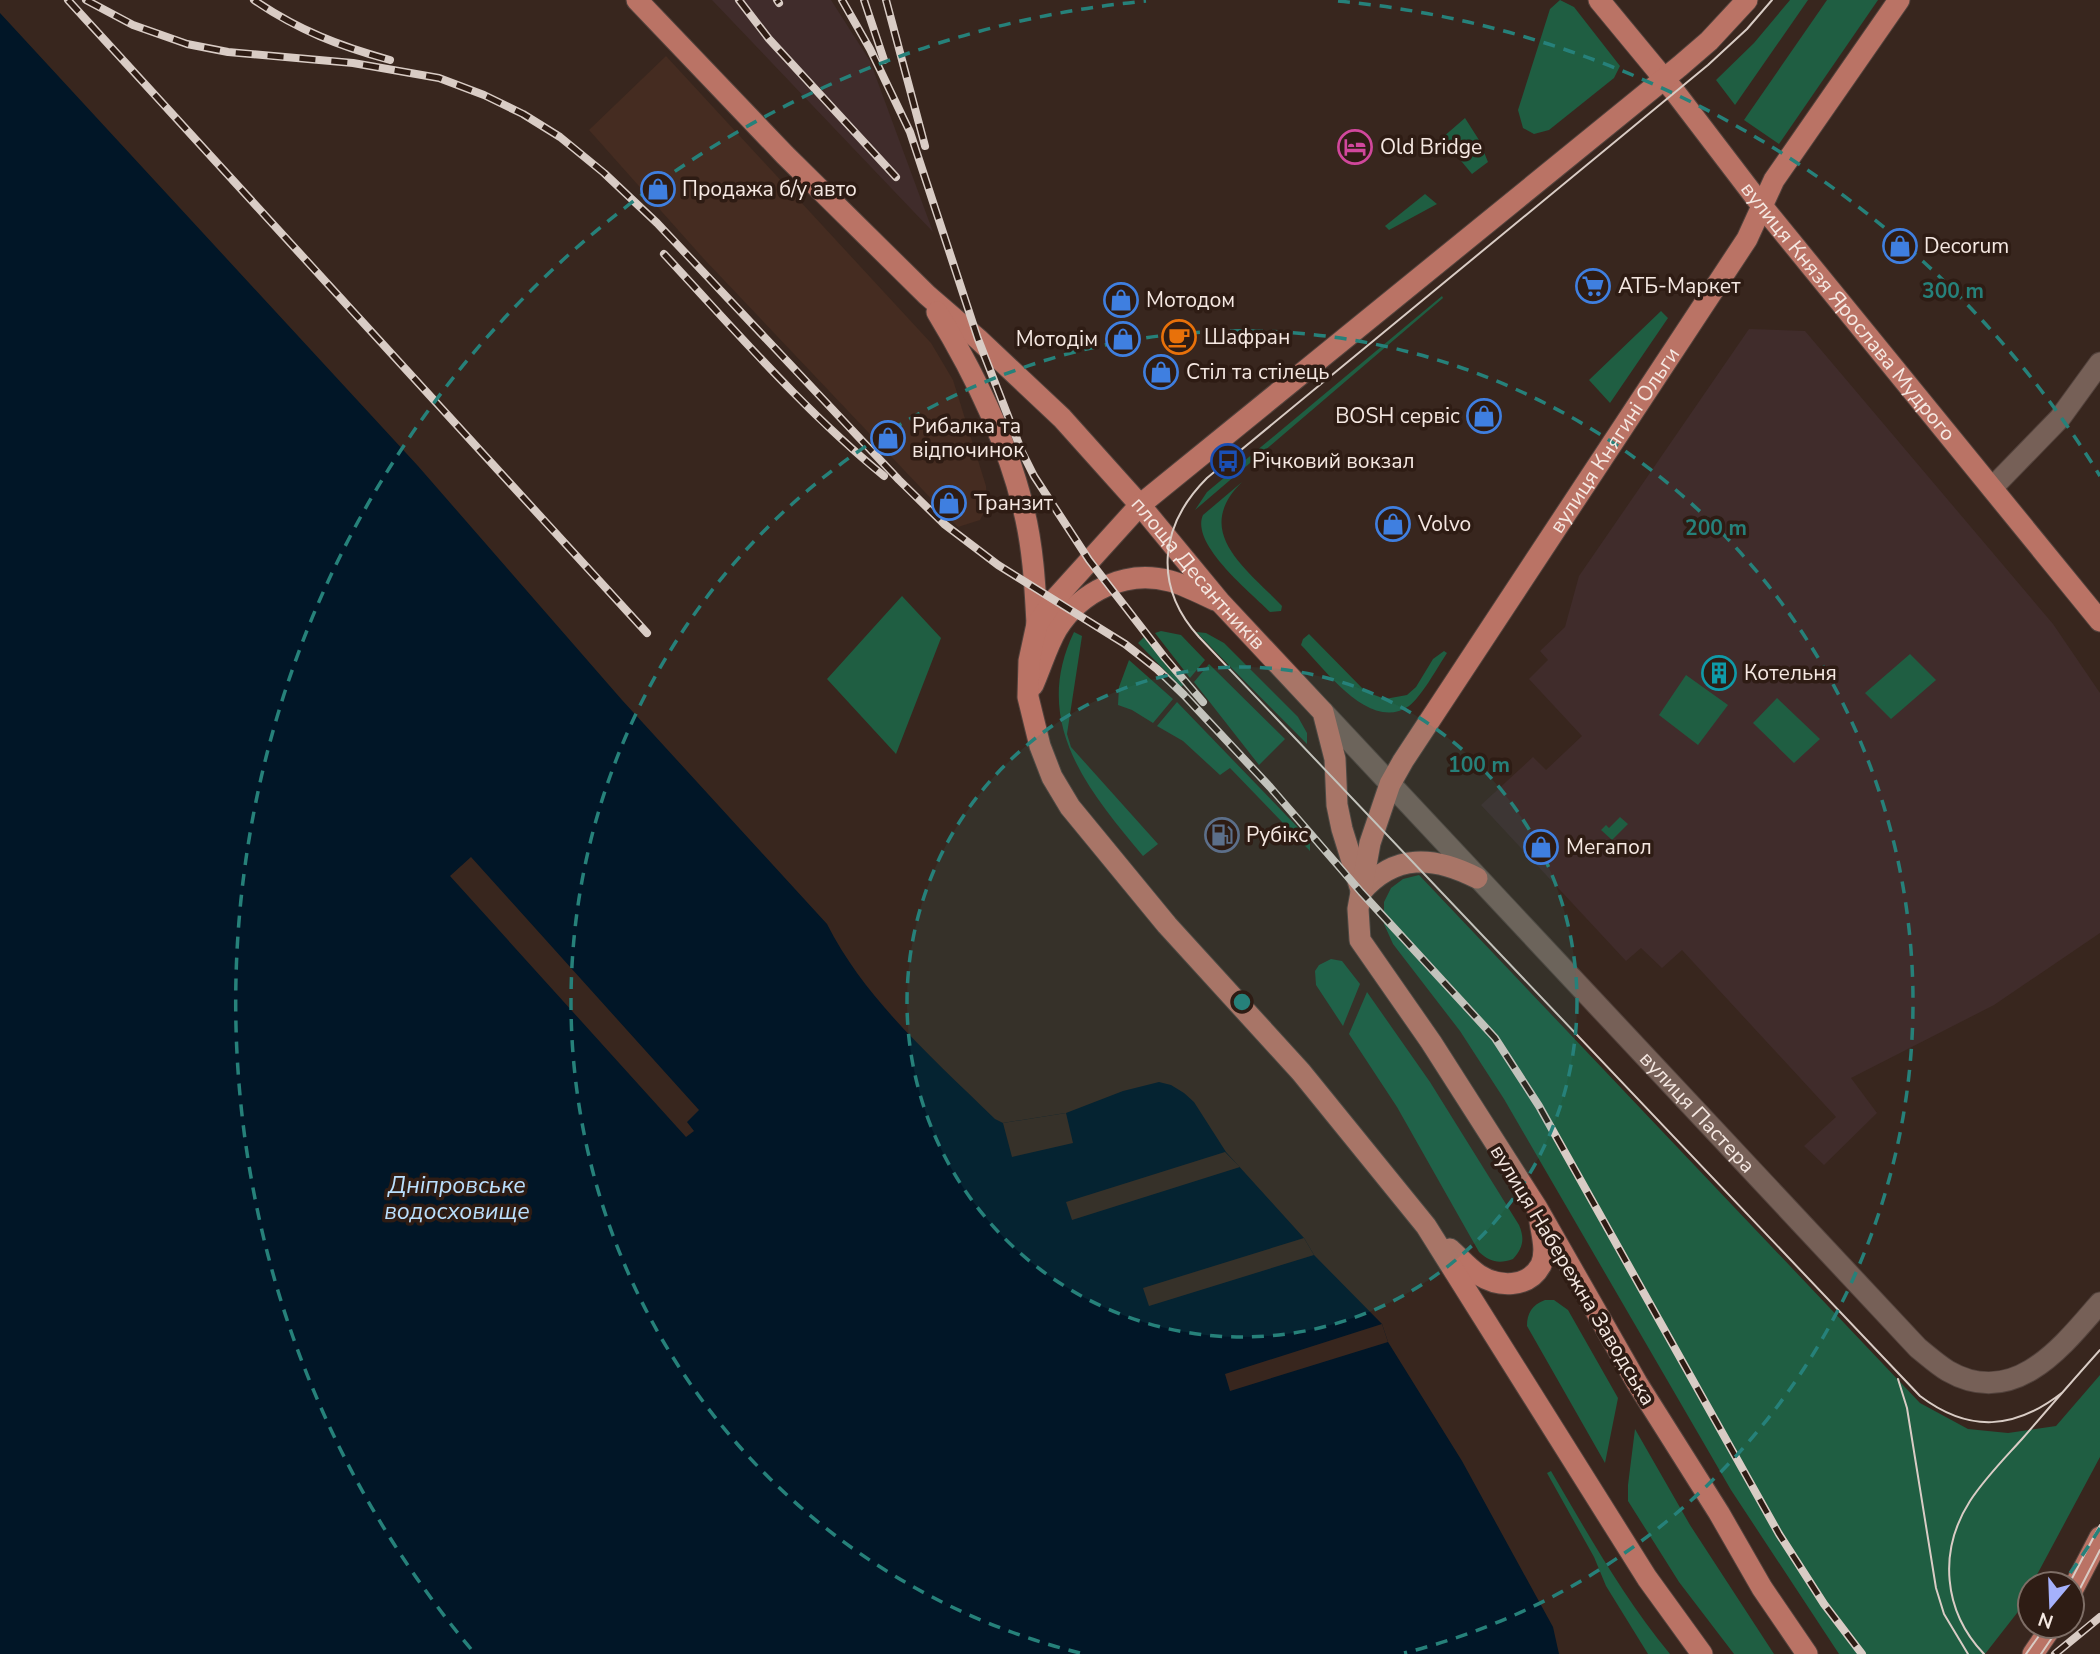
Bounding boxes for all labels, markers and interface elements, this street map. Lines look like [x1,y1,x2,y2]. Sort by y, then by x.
hotel icon: Old Bridge [1336,128,1374,166]
place label: Old Bridge [1380,133,1482,161]
shop icon: Продажа б/у авто [639,170,677,208]
place label: Продажа б/у авто [682,175,857,203]
street label: вулиця Князя Ярослава Мудрого [1735,176,1962,447]
shop icon: Decorum [1881,227,1919,265]
place label: Decorum [1924,232,2009,260]
supermarket icon: АТБ-Маркет [1574,267,1612,305]
place label: АТБ-Маркет [1618,272,1741,300]
text: 300 m [1922,277,1984,305]
shop icon: Мотодом [1102,281,1140,319]
place label: Мотодом [1146,286,1235,314]
cafe icon: Шафран [1160,318,1198,356]
shop icon: Мотодім [1104,320,1142,358]
place label: Шафран [1204,323,1290,351]
place label: Мотодім [1016,325,1098,353]
street label: вулиця Княгині Ольги [1543,342,1686,539]
shop icon: Стіл та стілець [1142,353,1180,391]
place label: Стіл та стілець [1186,358,1330,386]
shop icon: BOSH сервіс [1465,397,1503,435]
place label: BOSH сервіс [1335,402,1460,430]
place label: Рибалка та відпочинок [912,412,1025,464]
shop icon: Рибалка та відпочинок [869,419,907,457]
bus stop icon: Річковий вокзал [1209,442,1247,480]
place label: Річковий вокзал [1252,447,1415,475]
shop icon: Транзит [930,484,968,522]
place label: Транзит [974,489,1054,517]
street label: площа Десантників [1125,491,1272,656]
shop icon: Volvo [1374,505,1412,543]
place label: Volvo [1417,510,1471,538]
text: 200 m [1685,514,1747,542]
building icon: Котельня [1700,654,1738,692]
place label: Котельня [1744,659,1837,687]
text: 100 m [1448,751,1510,779]
fuel station icon: Рубікс [1203,816,1241,854]
place label: Рубікс [1246,821,1308,849]
shop icon: Мегапол [1522,828,1560,866]
place label: Мегапол [1566,833,1652,861]
centre of rings [1230,990,1254,1014]
street label: вулиця Пастера [1633,1045,1761,1179]
street label: вулиця Набережна Заводська [1484,1139,1662,1411]
water label: Дніпровське водосховище [384,1170,530,1227]
north arrow [2016,1570,2086,1640]
text: N [2035,1606,2057,1635]

